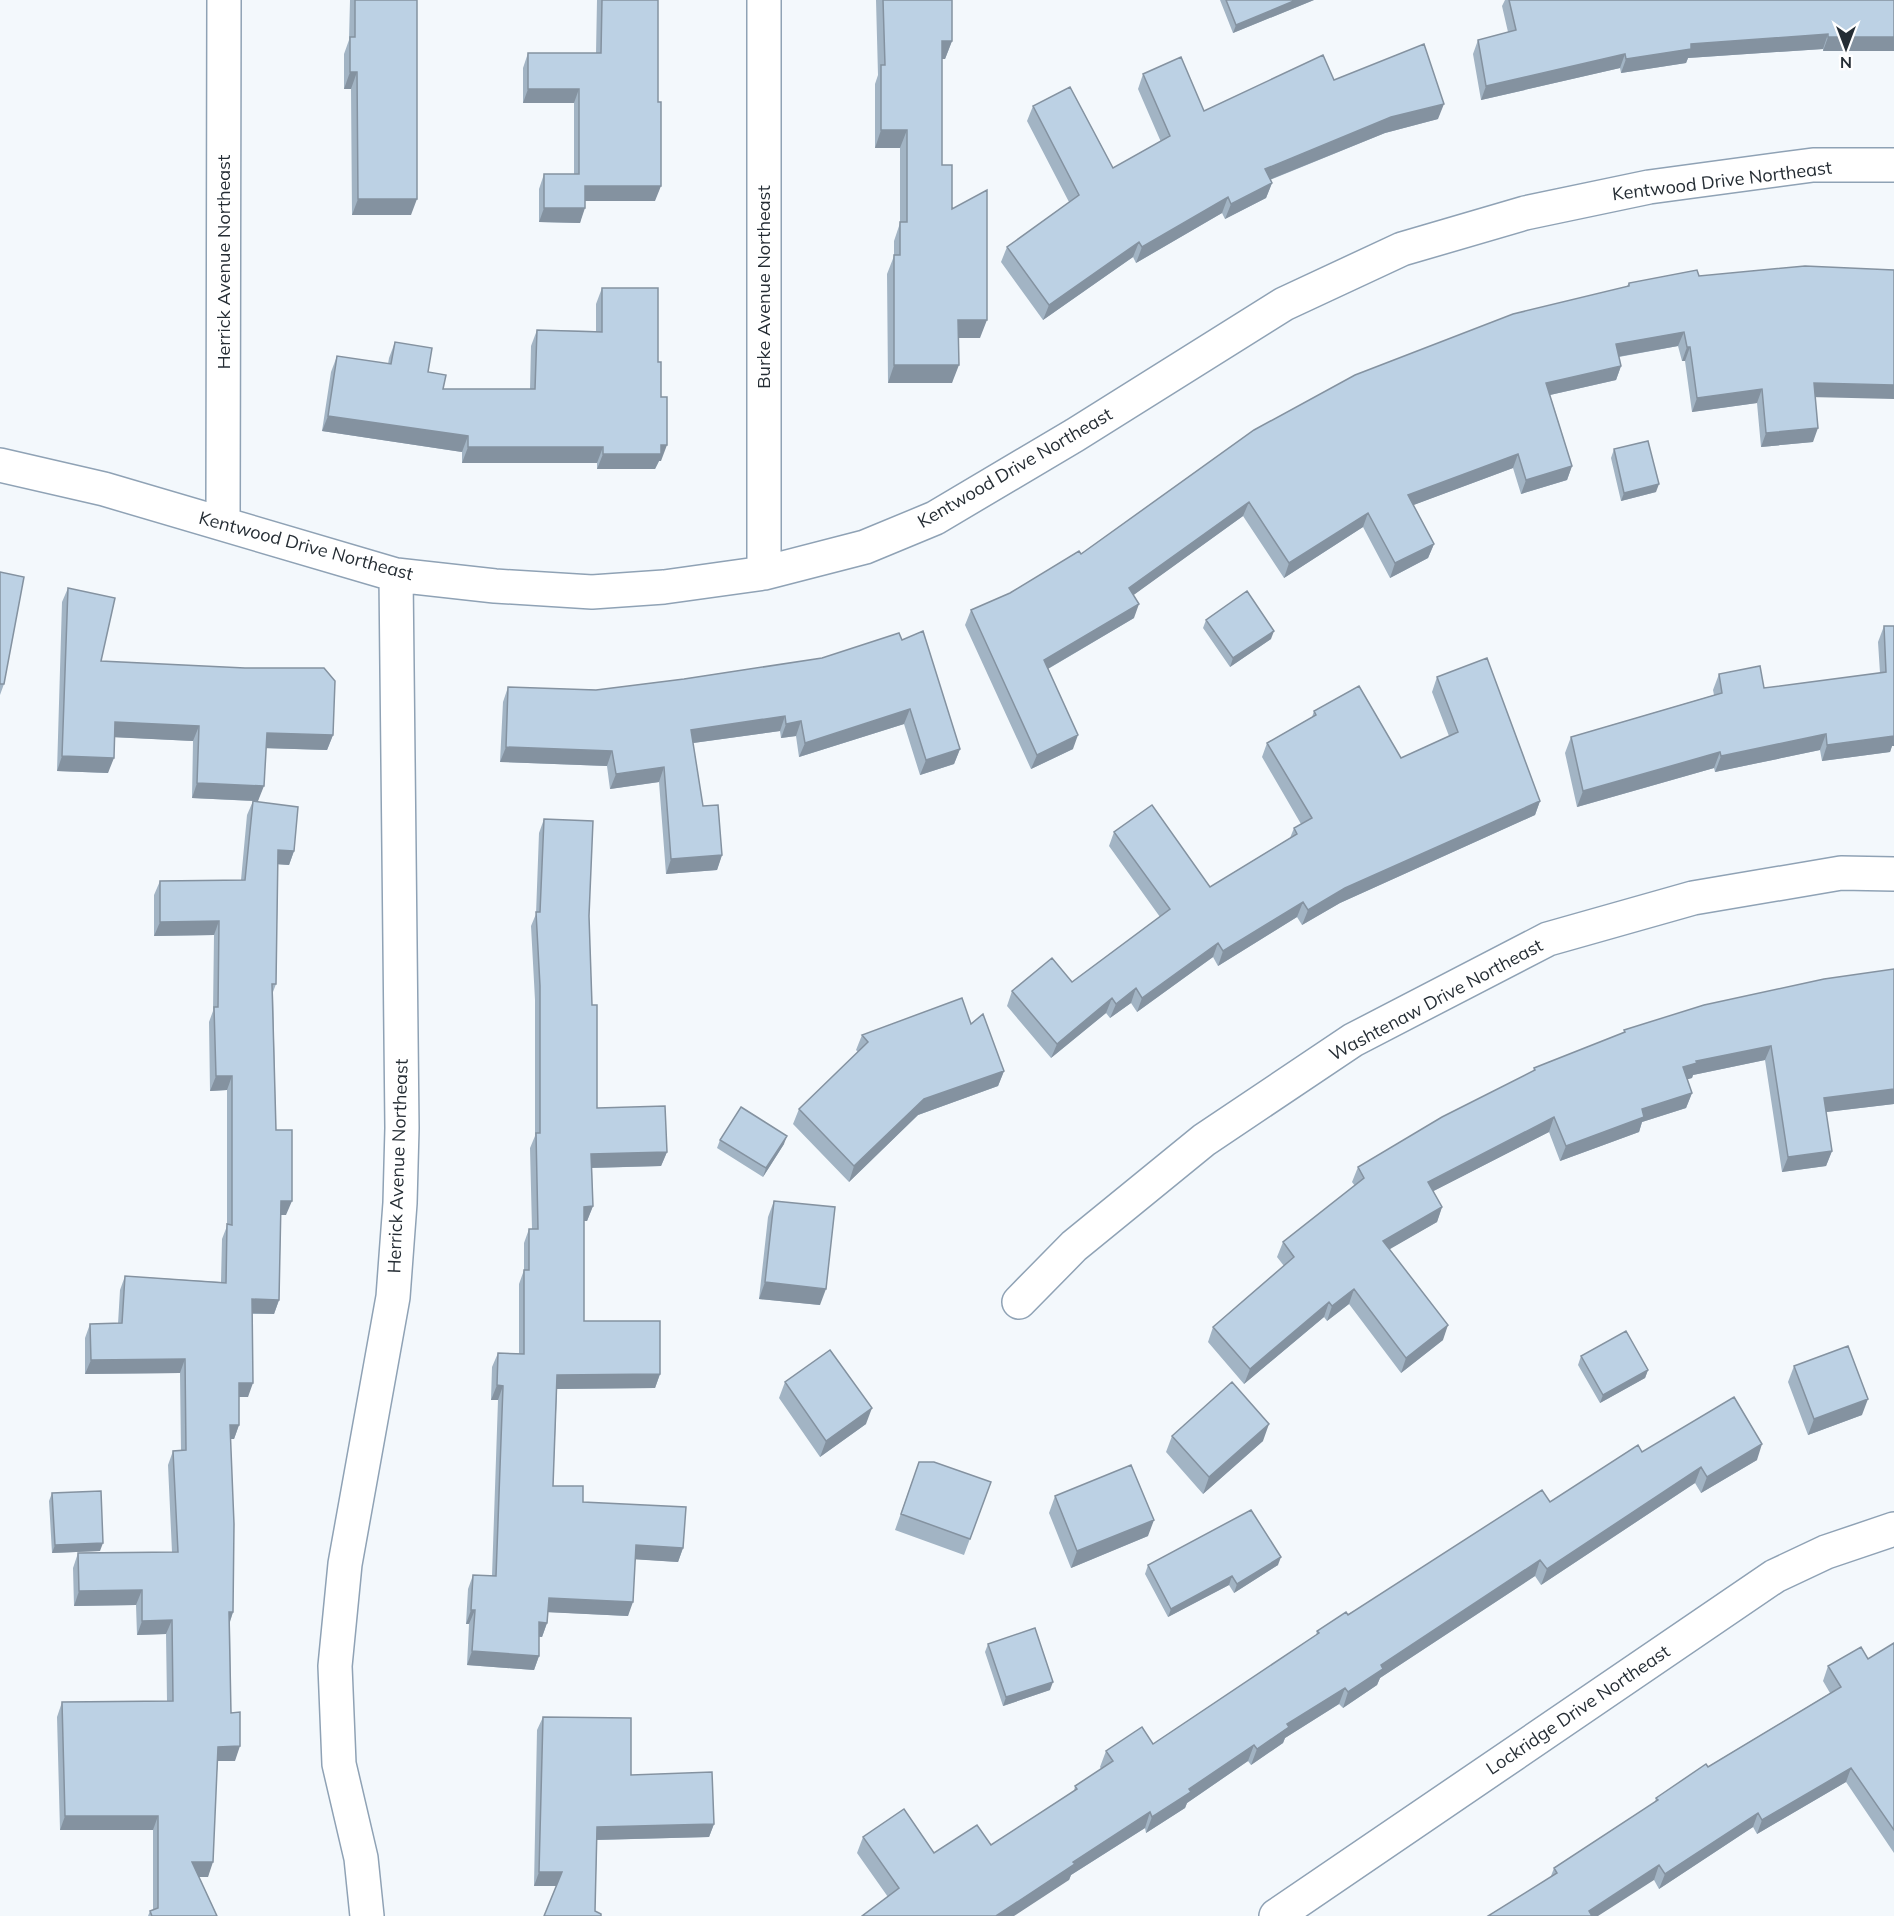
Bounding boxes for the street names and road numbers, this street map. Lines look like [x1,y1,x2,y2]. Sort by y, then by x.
street label: Herrick Avenue Northeast [212,155,235,369]
street label: Kentwood Drive Northeast [1611,156,1833,205]
street label: Burke Avenue Northeast [752,185,775,389]
street label: Kentwood Drive Northeast [913,402,1116,533]
street label: Kentwood Drive Northeast [196,506,416,585]
street label: Washtenaw Drive Northeast [1325,933,1546,1066]
street label: Herrick Avenue Northeast [382,1058,413,1274]
street label: Lockridge Drive Northeast [1481,1639,1674,1780]

